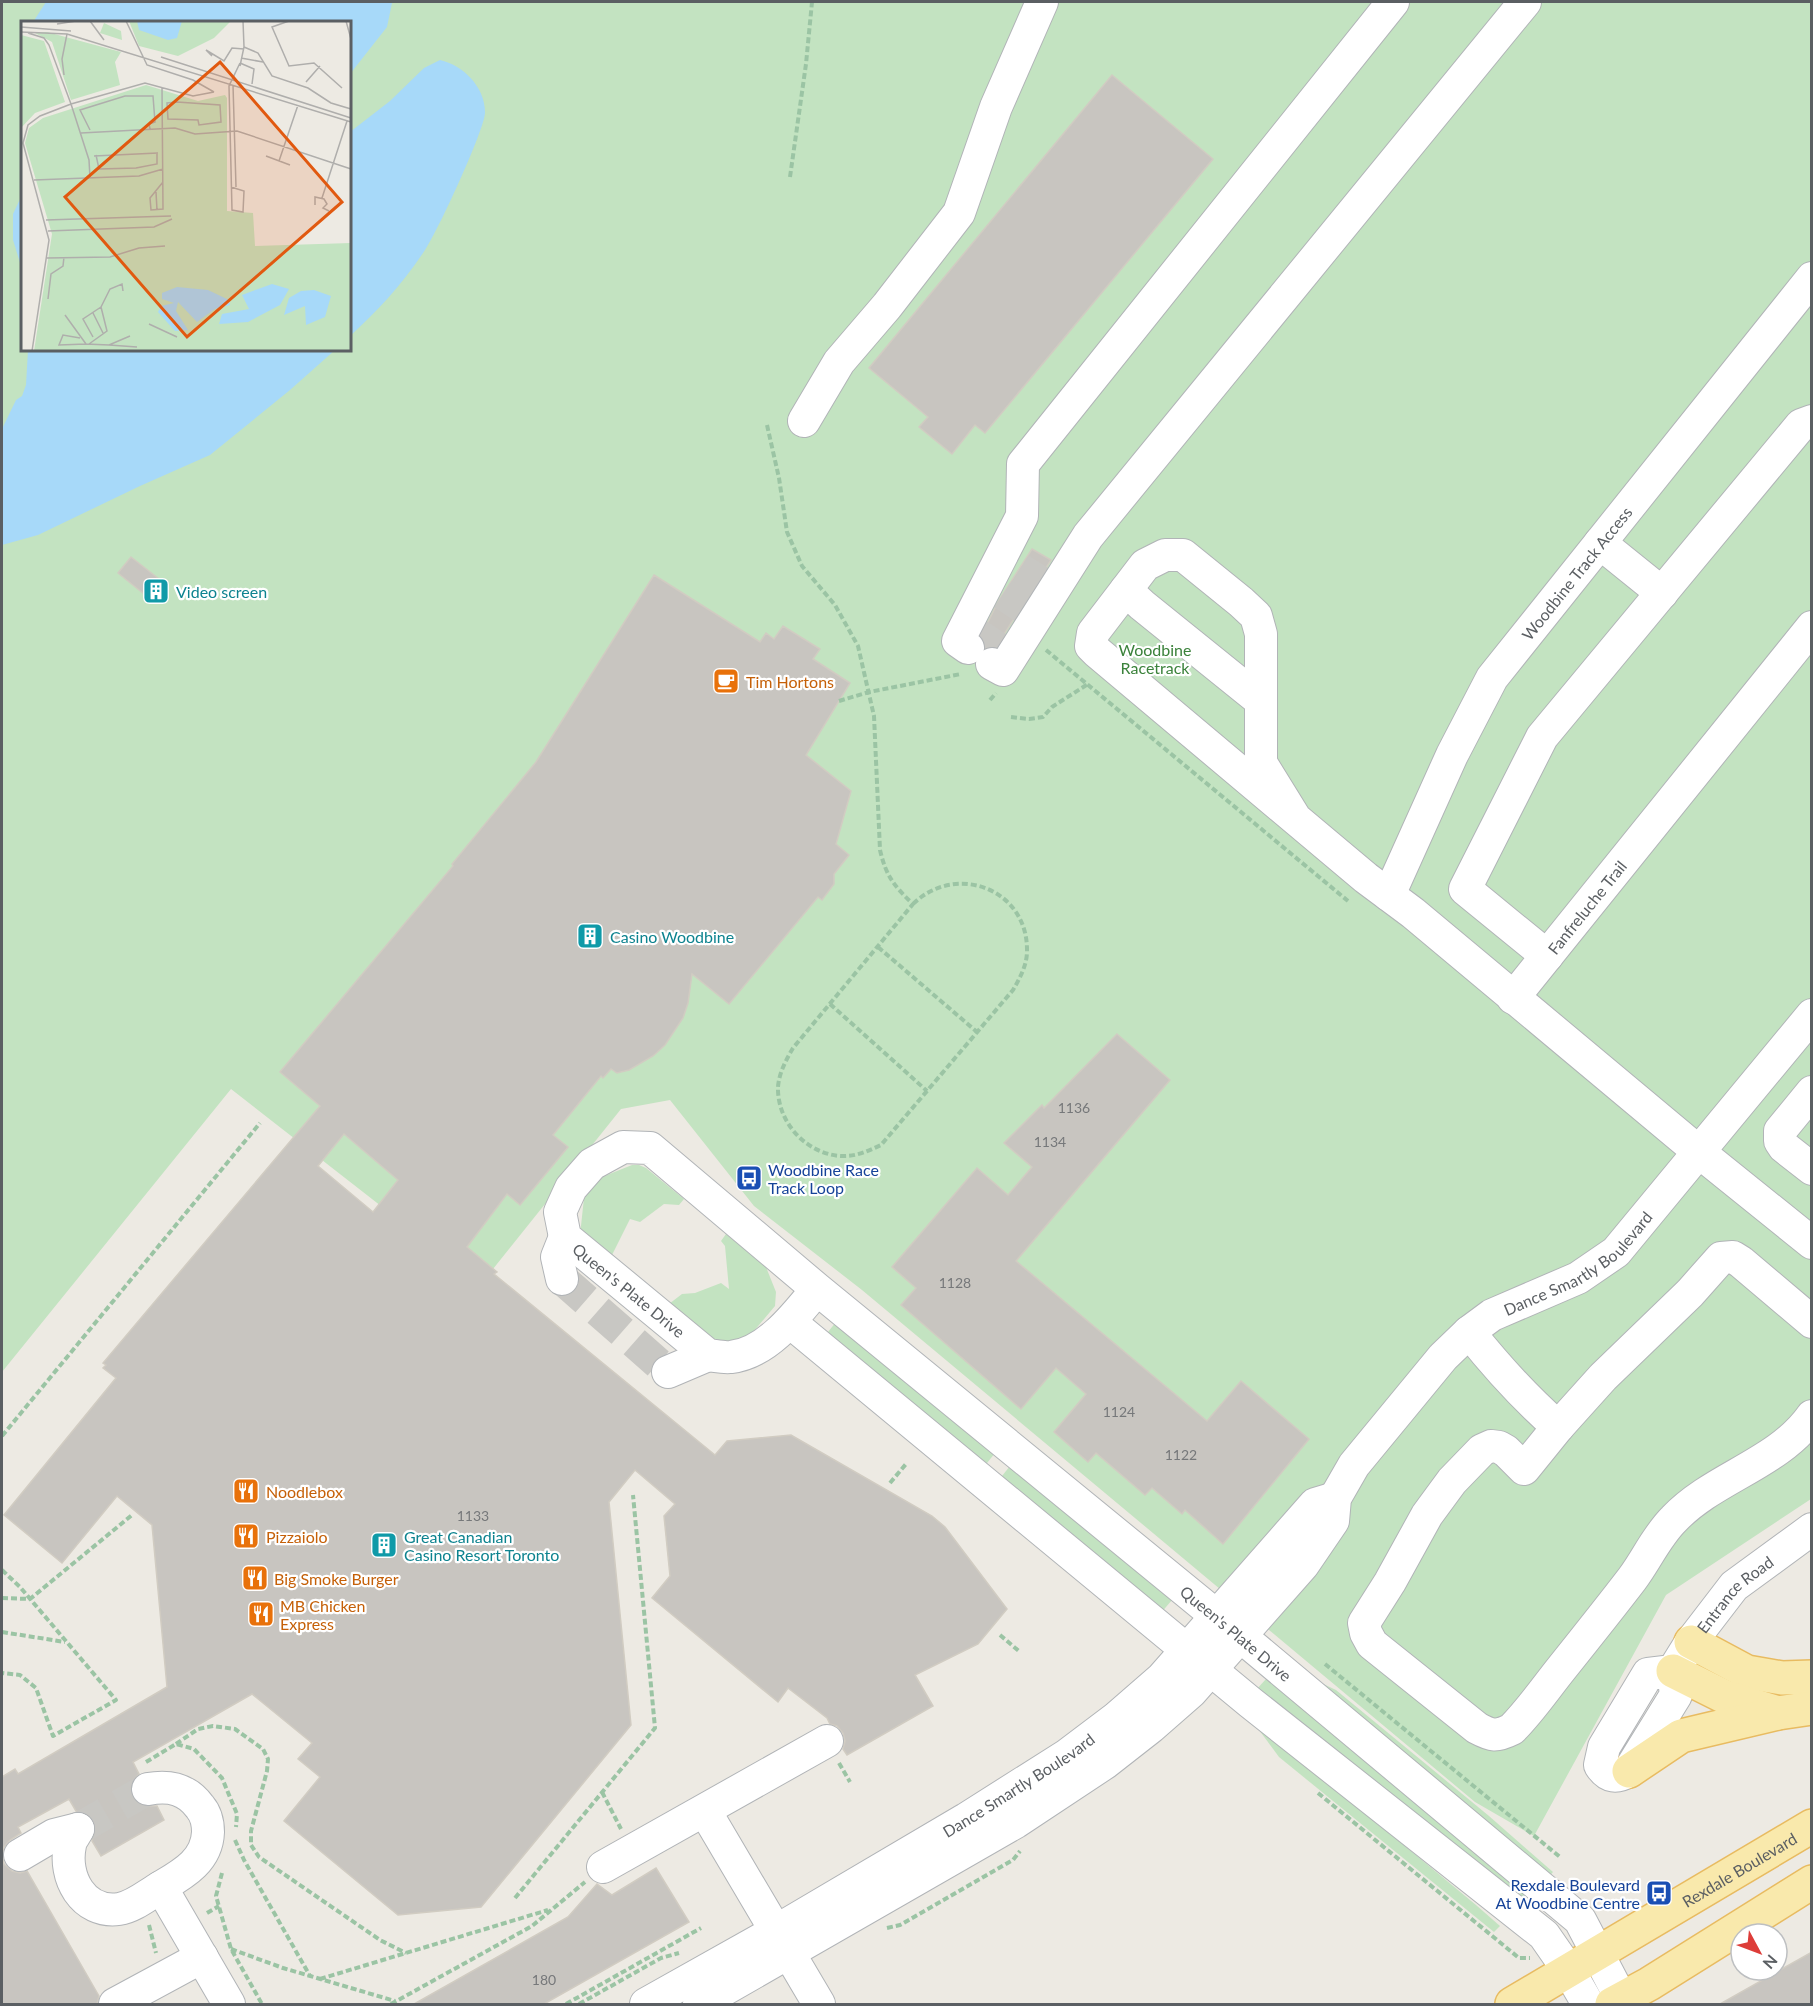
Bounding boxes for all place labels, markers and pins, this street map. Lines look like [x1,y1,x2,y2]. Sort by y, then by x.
building icon: Video screen [141,576,171,606]
place label: Video screen [176,582,267,601]
cafe icon: Tim Hortons [711,666,741,696]
place label: Tim Hortons [746,672,834,691]
building icon: Casino Woodbine [575,921,605,951]
place label: Casino Woodbine [610,927,734,946]
place label: Woodbine Race Track Loop [768,1160,879,1197]
bus stop icon: Woodbine Race Track Loop [734,1163,764,1193]
restaurant icon: Noodlebox [231,1476,261,1506]
place label: Noodlebox [266,1482,343,1501]
restaurant icon: Pizzaiolo [231,1521,261,1551]
place label: Pizzaiolo [266,1527,328,1546]
place label: Great Canadian Casino Resort Toronto [404,1527,559,1564]
building icon: Great Canadian Casino Resort Toronto [369,1530,399,1560]
restaurant icon: Big Smoke Burger [240,1563,270,1593]
place label: Big Smoke Burger [274,1569,399,1588]
place label: MB Chicken Express [280,1596,365,1633]
restaurant icon: MB Chicken Express [246,1599,276,1629]
place label: Rexdale Boulevard At Woodbine Centre [1496,1875,1640,1912]
bus stop icon: Rexdale Boulevard At Woodbine Centre [1644,1878,1674,1908]

